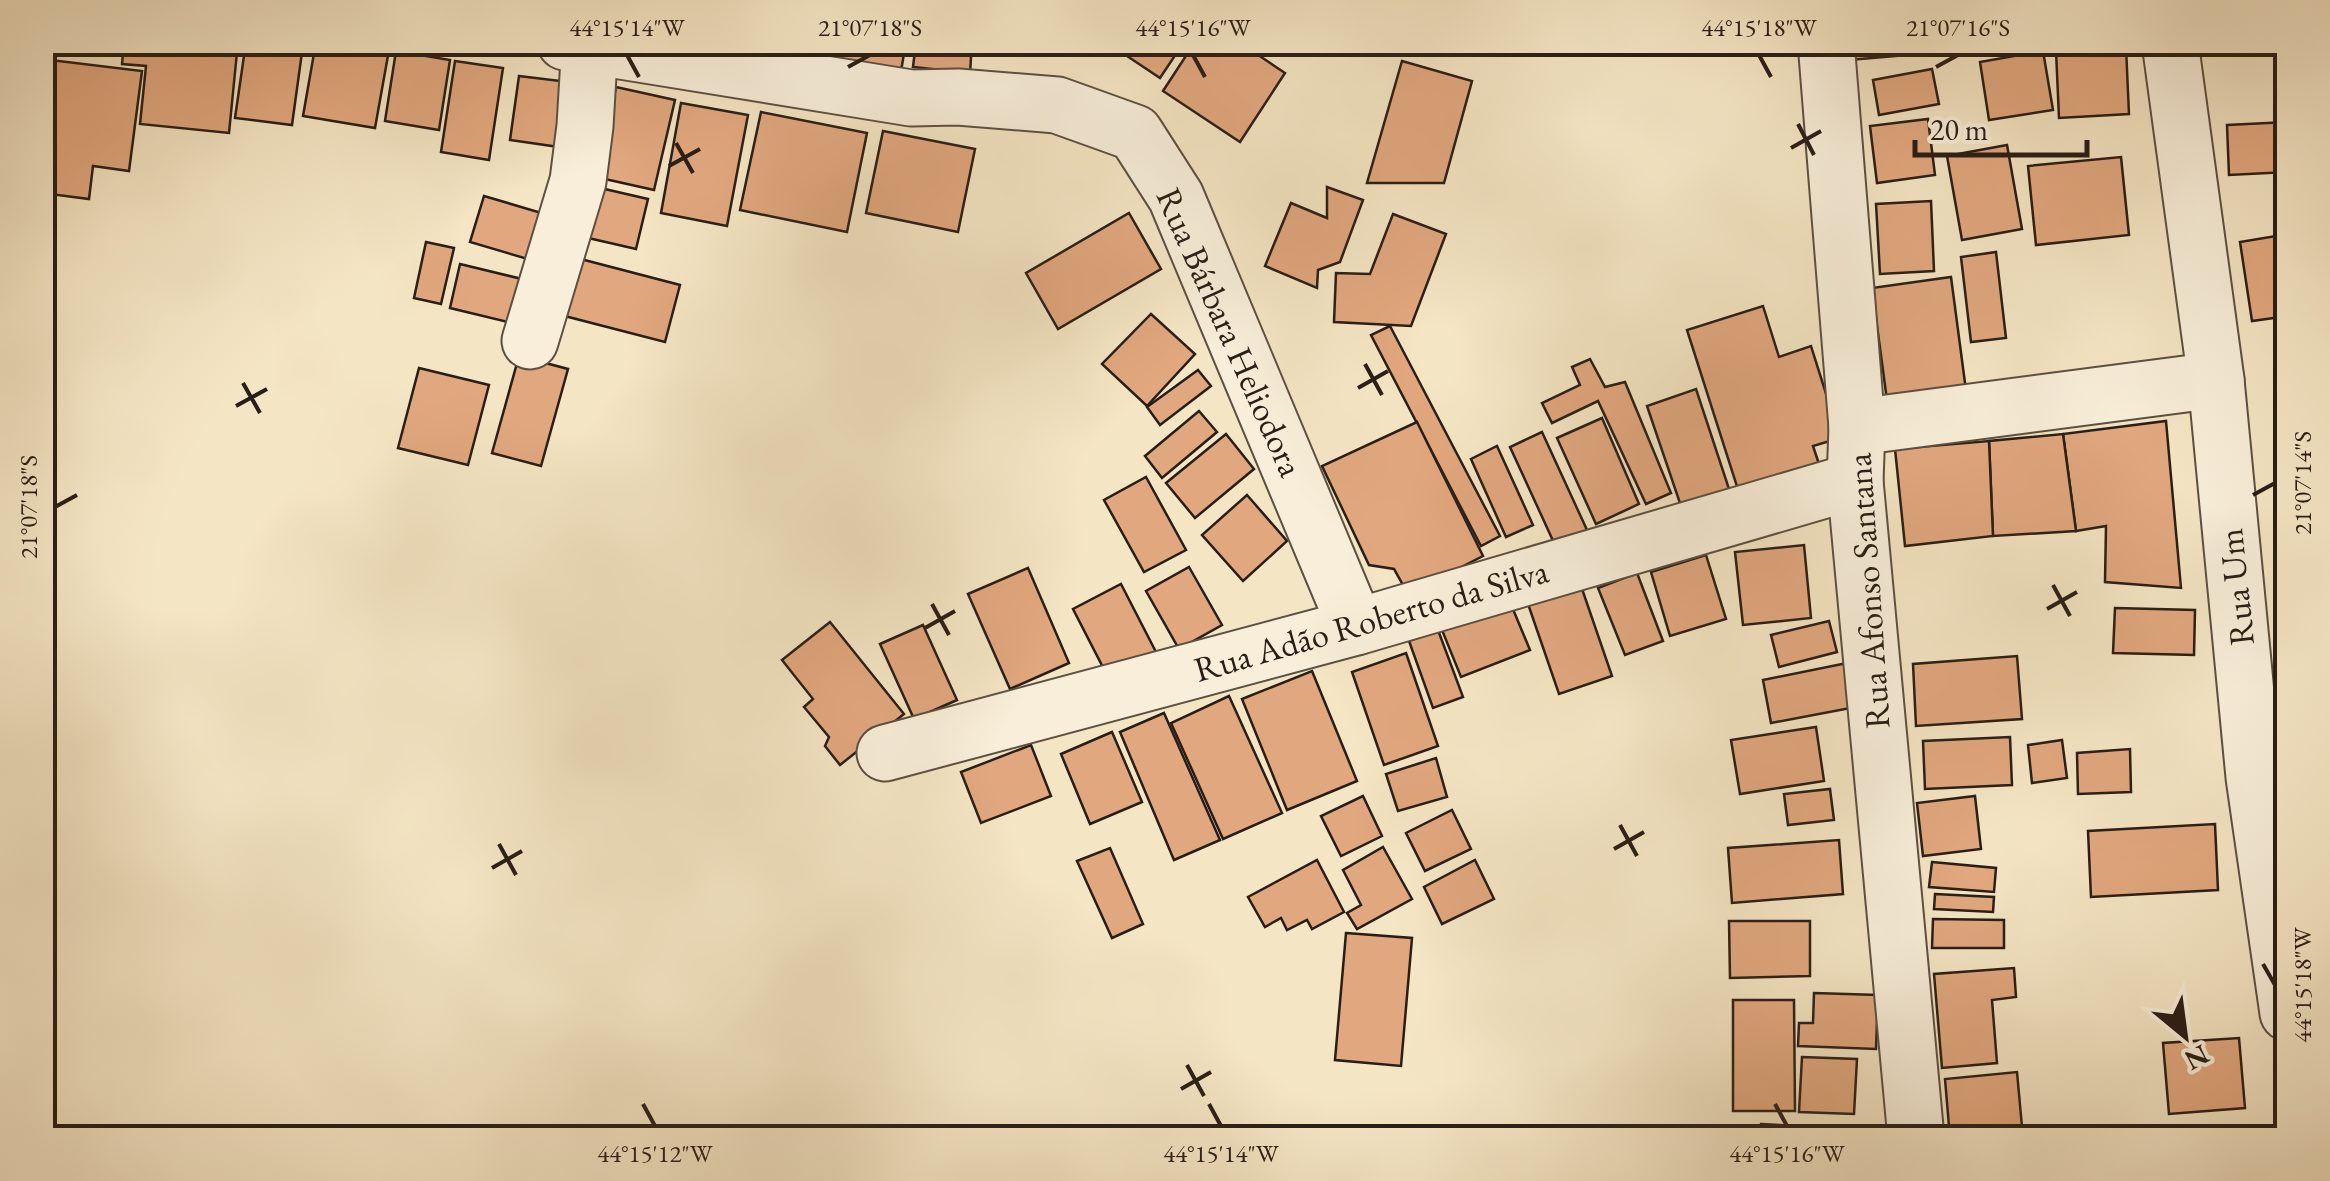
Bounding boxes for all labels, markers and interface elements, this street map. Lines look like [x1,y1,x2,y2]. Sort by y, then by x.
text: 44°15'14"W [569,11,686,43]
text: 21°07'18"S [818,11,922,43]
text: 44°15'16"W [1135,11,1252,43]
text: 44°15'18"W [1701,11,1818,43]
text: 21°07'16"S [1906,11,2010,43]
scale bar [1915,95,2088,157]
text: 20 m [1930,110,1988,149]
street label: Rua Bárbara Heliodora [1147,180,1314,483]
text: 21°07'14"S [2286,431,2318,535]
street label: Rua Afonso Santana [1835,452,1900,730]
text: 21°07'18"S [12,455,44,559]
street label: Rua Um [2207,526,2264,648]
street label: Rua Adão Roberto da Silva [1189,547,1553,692]
text: 44°15'18"W [2286,926,2318,1043]
north arrow [2135,986,2235,1086]
text: N [2178,1037,2216,1079]
text: 44°15'12"W [597,1137,714,1169]
text: 44°15'14"W [1163,1137,1280,1169]
text: 44°15'16"W [1729,1137,1846,1169]

